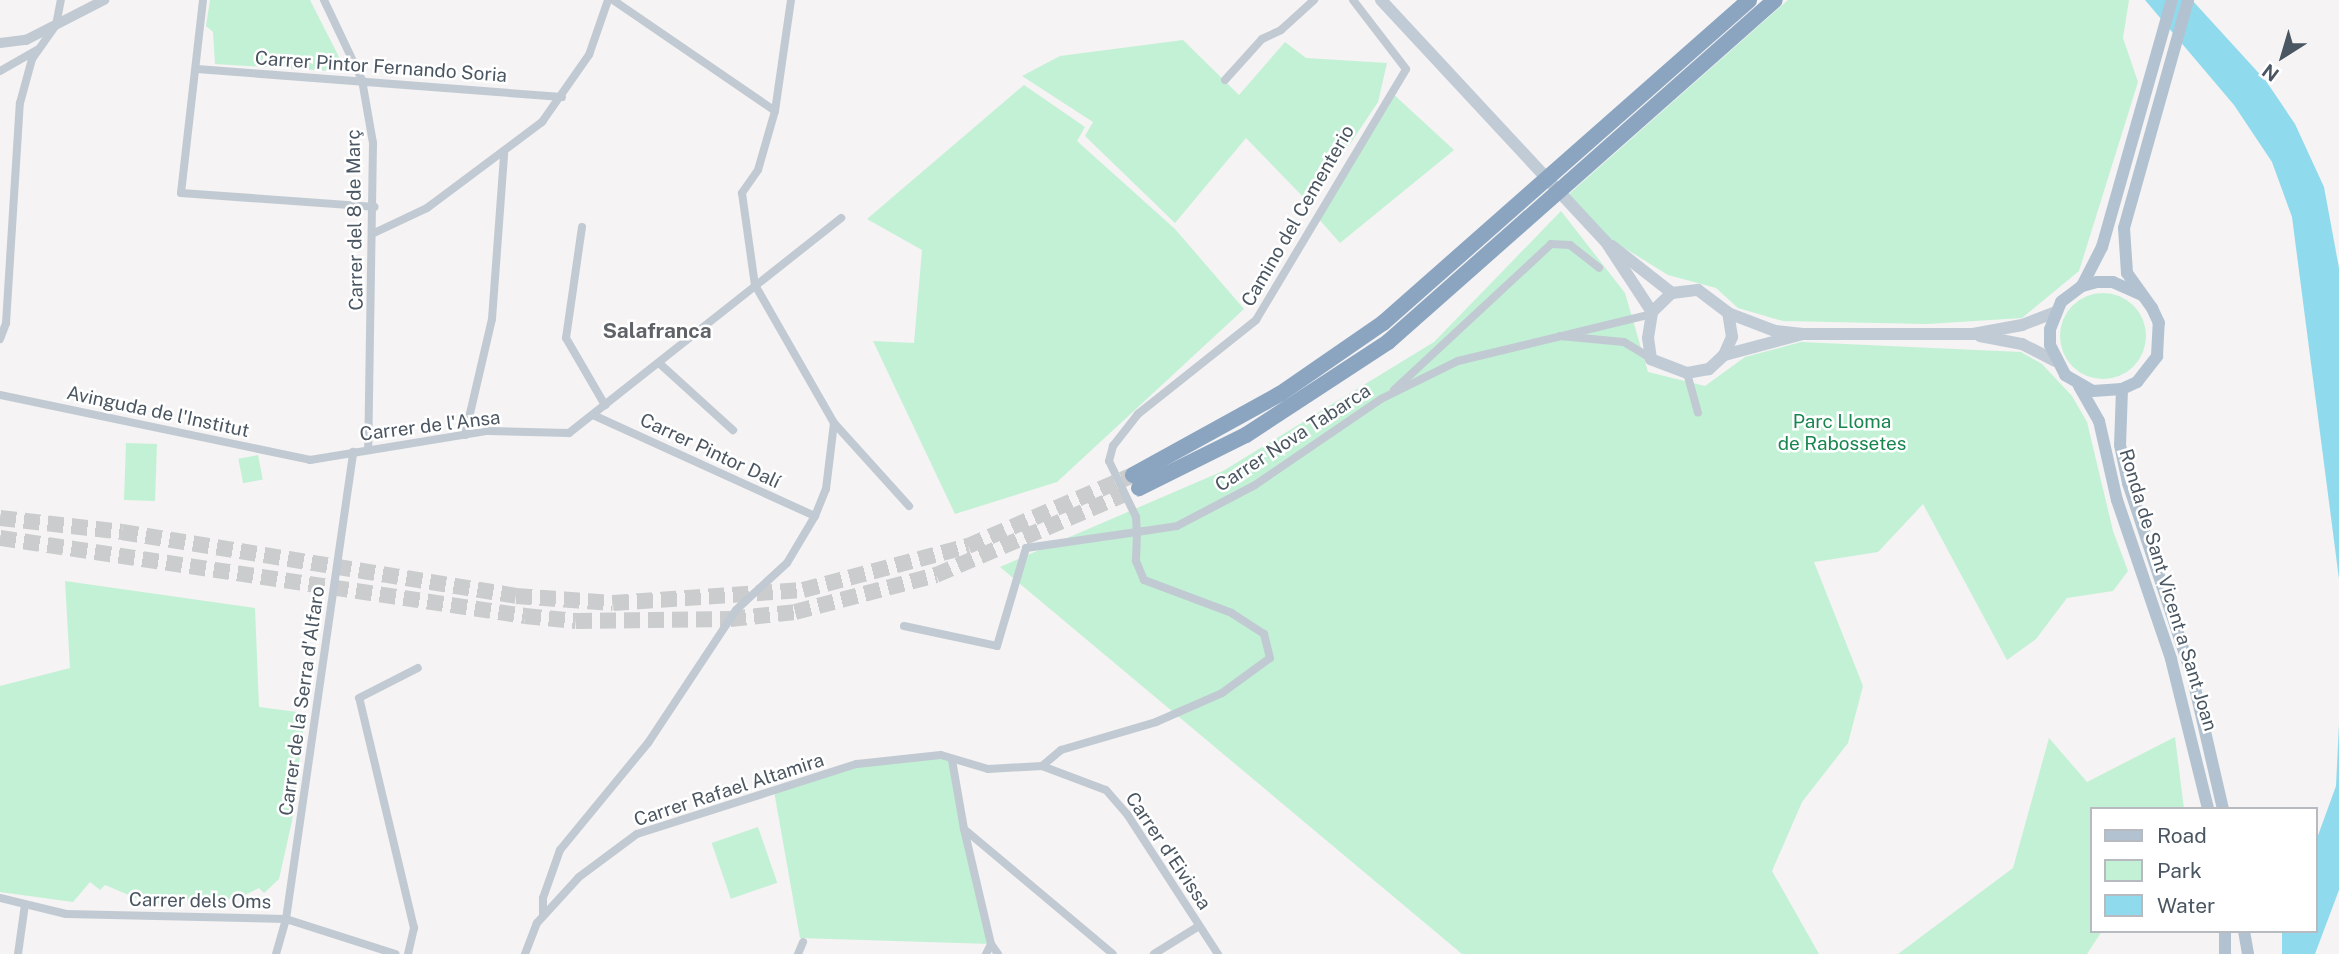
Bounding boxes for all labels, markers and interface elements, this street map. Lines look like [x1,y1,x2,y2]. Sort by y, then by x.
north arrow [2248,21,2318,91]
street label: Carrer Pintor Fernando Soria [254,47,508,87]
text: N [2258,60,2283,86]
street label: Camino del Cementerio [1237,121,1359,311]
street label: Carrer del 8 de Març [342,129,368,311]
district label: Salafranca [602,318,712,344]
street label: Carrer Nova Tabarca [1211,379,1375,497]
street label: Avinguda de l'Institut [64,381,252,443]
street label: Carrer de l'Ansa [358,406,502,446]
street label: Carrer Pintor Dalí [636,408,784,494]
park label: Parc Lloma de Rabossetes [1778,411,1906,455]
street label: Ronda de Sant Vicent a Sant Joan [2114,446,2222,734]
street label: Carrer de la Serra d'Alfaro [275,584,329,818]
street label: Carrer Rafael Altamira [631,749,827,831]
street label: Carrer d'Eivissa [1120,788,1216,914]
legend [2090,807,2318,933]
text: Road [2157,823,2207,848]
text: Park [2157,858,2202,883]
street label: Carrer dels Oms [129,888,271,914]
text: Water [2157,893,2215,918]

